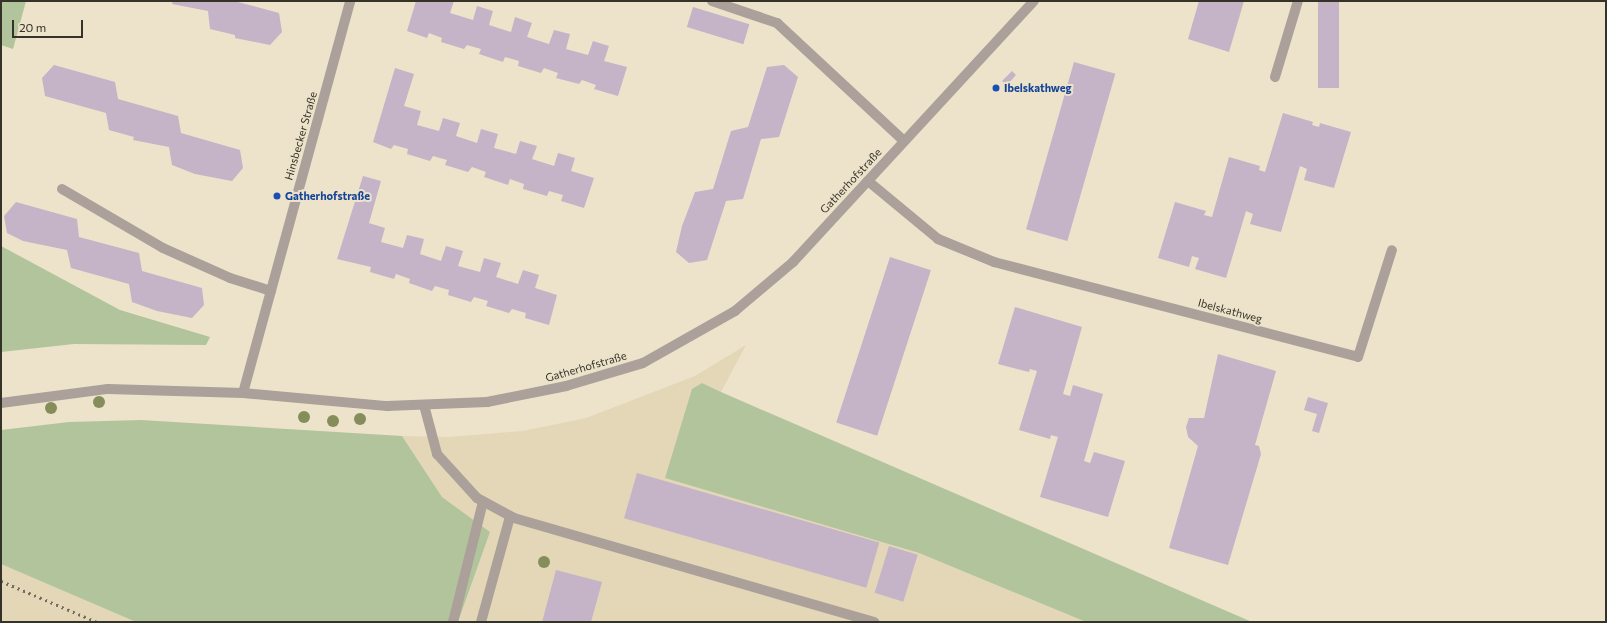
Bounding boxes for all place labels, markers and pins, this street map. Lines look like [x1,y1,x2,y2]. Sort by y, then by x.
place label: Ibelskathweg [1004,81,1072,95]
marker: Ibelskathweg [991,83,1001,93]
place label: Gatherhofstraße [285,189,370,203]
marker: Gatherhofstraße [272,191,282,201]

